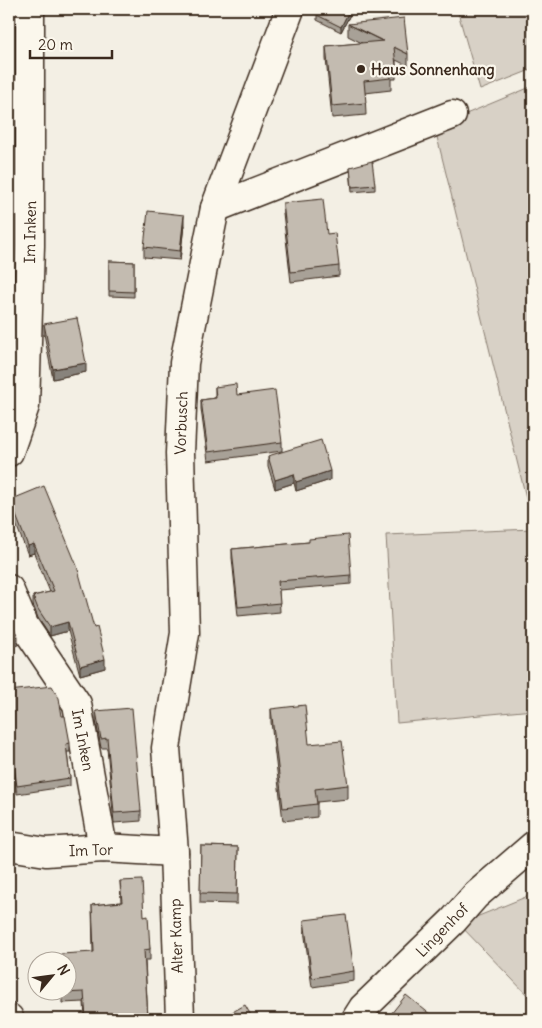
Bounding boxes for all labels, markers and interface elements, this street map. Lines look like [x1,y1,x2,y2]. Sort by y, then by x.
scale bar [30,28,112,60]
text: 20 m [38,35,73,54]
place label: Haus Sonnenhang [371,60,495,80]
marker: Haus Sonnenhang [355,63,367,75]
street label: Im Inken [20,200,40,263]
street label: Vorbusch [170,391,192,455]
street label: Im Inken [68,707,98,773]
street label: Im Tor [68,840,114,860]
street label: Alter Kamp [165,898,187,974]
street label: Lingenhof [412,898,473,961]
north arrow [28,950,78,1000]
text: N [53,961,74,978]

